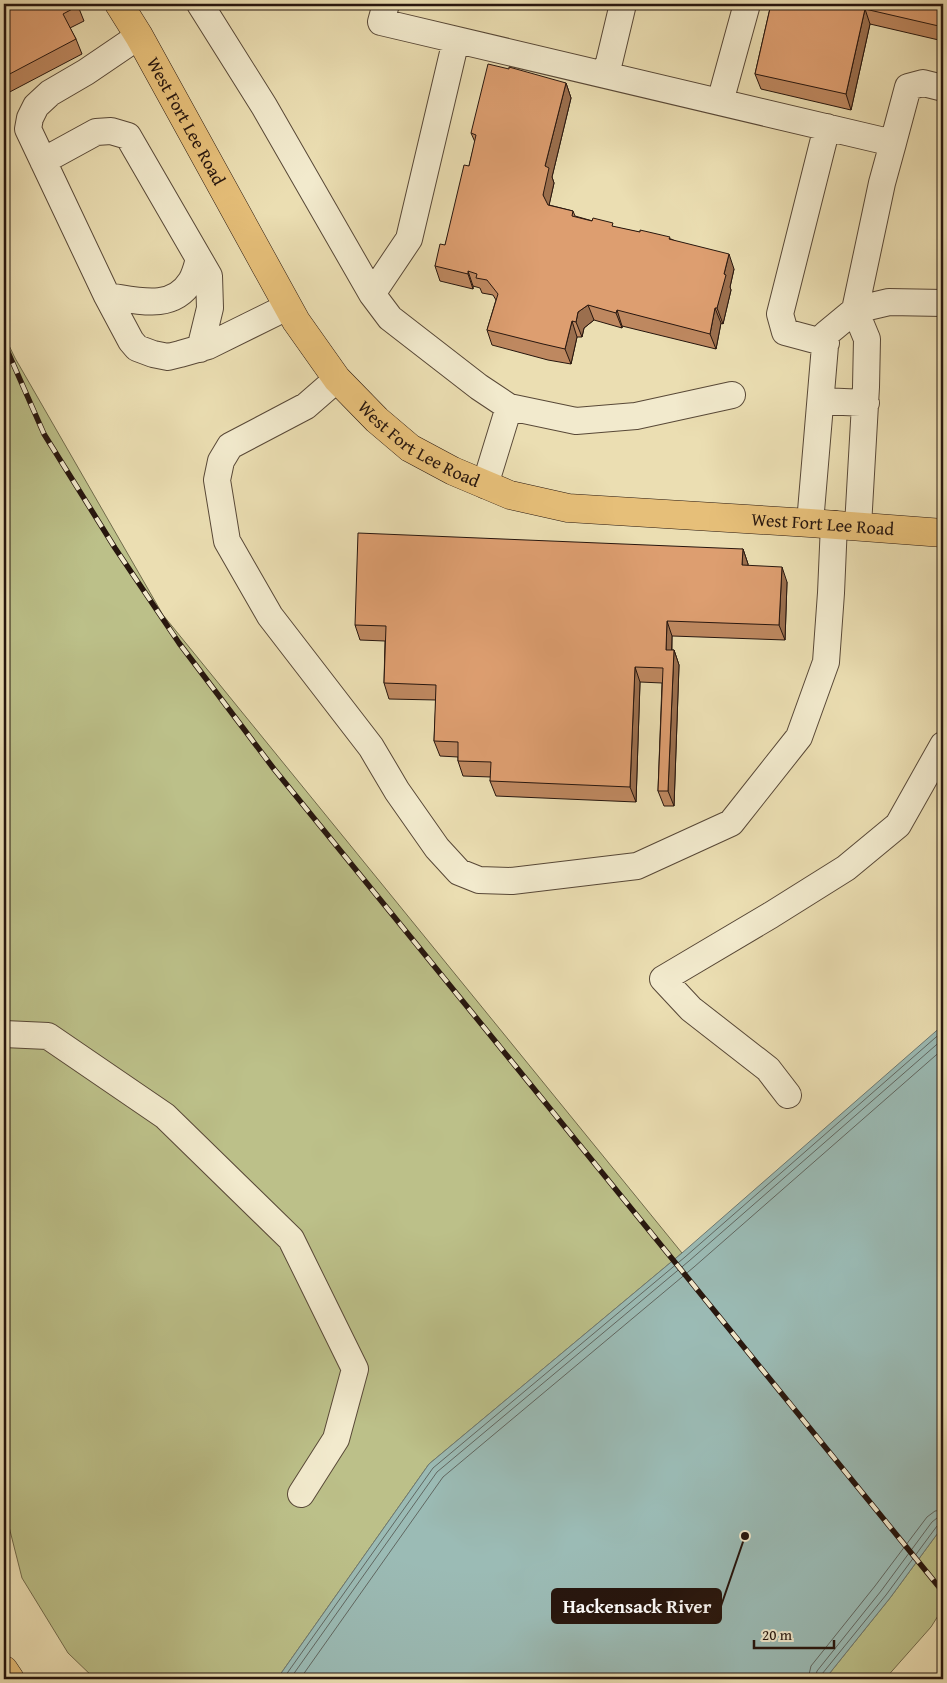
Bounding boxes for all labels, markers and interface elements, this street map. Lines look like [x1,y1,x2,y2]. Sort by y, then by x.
street label: West Fort Lee Road [140,52,233,190]
street label: West Fort Lee Road [352,394,485,494]
street label: West Fort Lee Road [751,505,895,542]
callout: Hackensack River [552,1589,721,1623]
text: Hackensack River [563,1592,712,1620]
scale bar [754,1618,834,1650]
text: 20 m [762,1624,793,1645]

